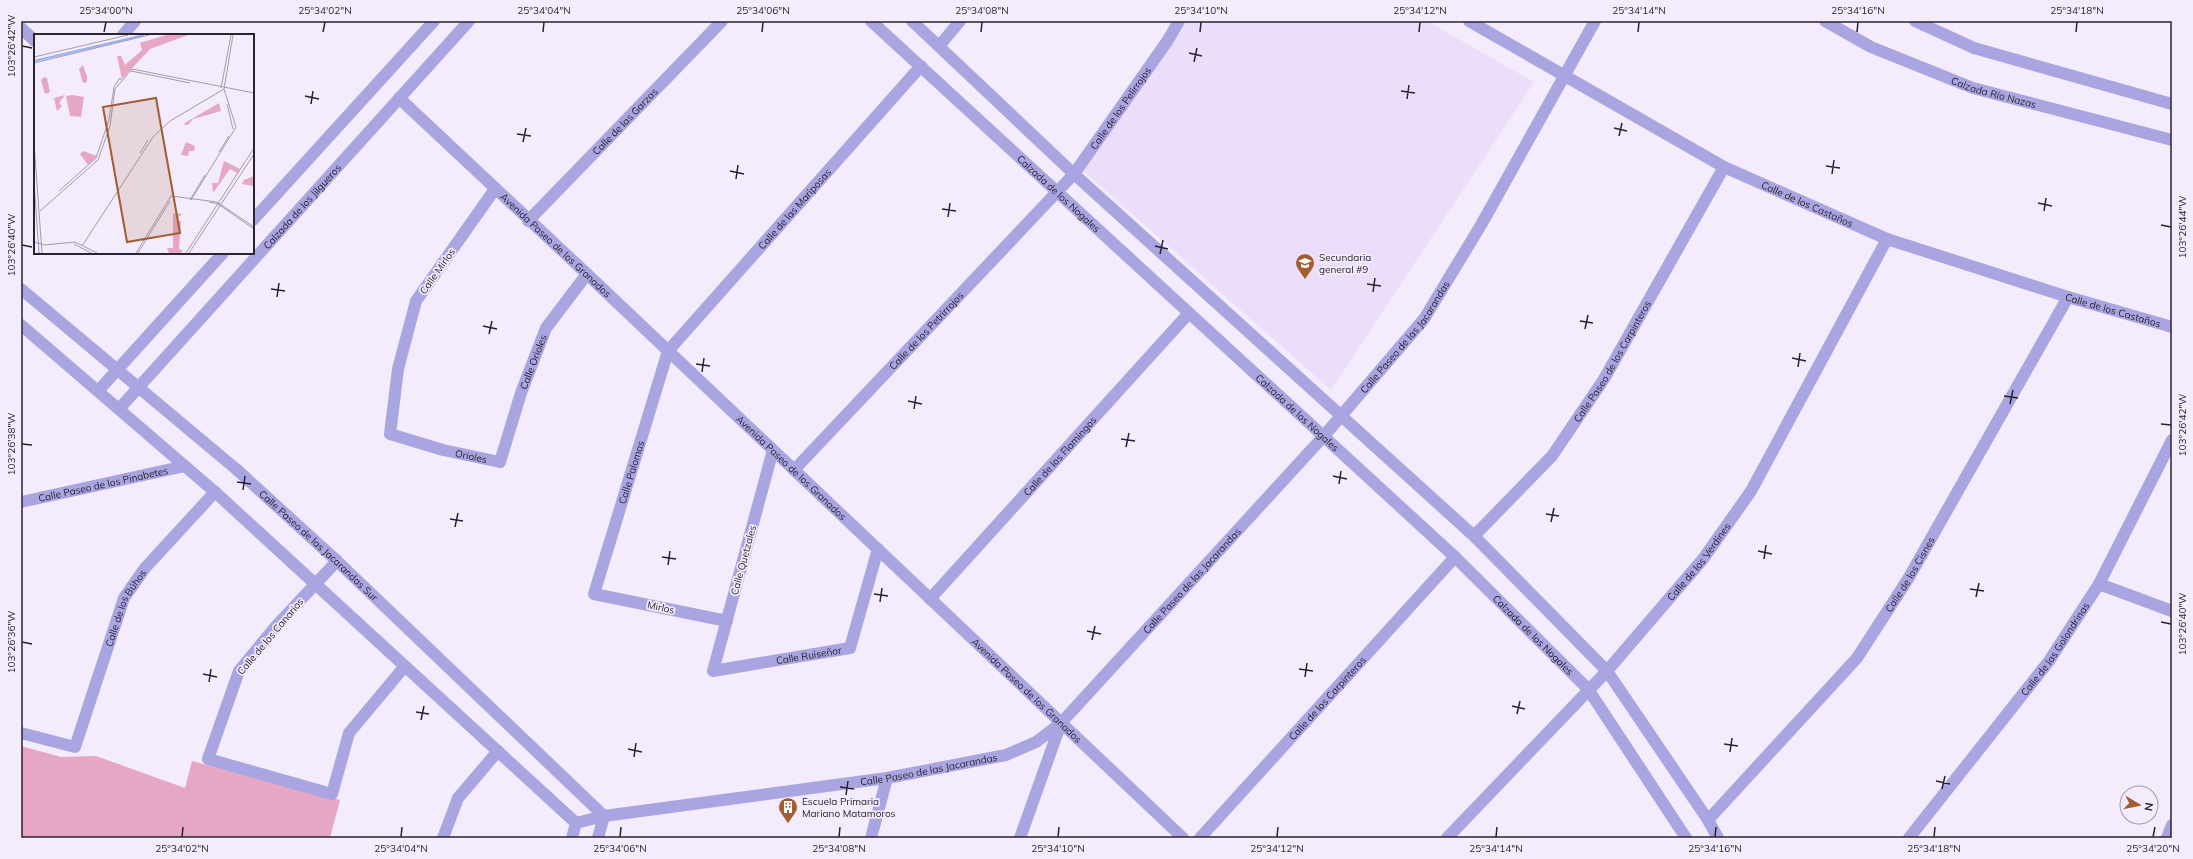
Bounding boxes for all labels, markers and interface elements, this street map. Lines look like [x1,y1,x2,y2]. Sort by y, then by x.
text: 25°34'00"N [79,4,133,17]
text: 25°34'02"N [298,4,352,17]
text: 25°34'04"N [517,4,571,17]
text: 25°34'06"N [736,4,790,17]
text: 25°34'08"N [955,4,1009,17]
text: 25°34'10"N [1174,4,1228,17]
text: 25°34'12"N [1393,4,1447,17]
text: 25°34'14"N [1612,4,1666,17]
text: 25°34'16"N [1831,4,1885,17]
text: 25°34'18"N [2050,4,2104,17]
text: 103°26'42"W [5,15,18,77]
inset map [34,34,254,254]
street label: Calle de los Pelirrojos [1087,65,1154,152]
street label: Calzada Río Nazas [1949,74,2038,111]
street label: Calle de las Garzas [590,85,661,158]
street label: Calzada de los Nogales [1014,152,1103,235]
street label: Calzada de los Jilgueros [260,161,344,252]
street label: Calle de las Mariposas [755,166,834,252]
street label: Calle de los Castaños [1759,178,1855,230]
street label: Avenida Paseo de los Granados [498,190,614,300]
text: 103°26'44"W [2176,196,2189,258]
text: 103°26'40"W [5,214,18,276]
street label: Calle Mirlos [417,246,458,297]
place label: Secundaria general #9 [1319,251,1371,276]
school or university icon: Secundaria general #9 [1294,252,1316,280]
street label: Calle Paseo de las Jacarandas [1357,278,1453,396]
street label: Calle de los Petrirrojos [886,289,966,373]
street label: Calle de los Castaños [2064,291,2162,330]
street label: Calle Paseo de los Carpinteros [1571,298,1654,425]
street label: Calle Orioles [517,333,550,391]
street label: Calzada de los Nogales [1253,371,1342,454]
text: 103°26'42"W [2176,394,2189,456]
text: 103°26'38"W [5,413,18,475]
street label: Avenida Paseo de los Granados [733,413,849,523]
street label: Calle de los Flamingos [1020,414,1099,499]
street label: Calle Palomas [616,439,647,506]
street label: Orioles [454,447,488,466]
street label: Calle Paseo de los Pinabetes [37,464,169,505]
street label: Calle Paseo de las Jacarandas Sur [256,487,381,604]
street label: Calle de los Verdines [1664,520,1733,603]
street label: Calle Quetzales [728,524,759,597]
street label: Calle Paseo de las Jacarandas [1140,525,1244,637]
street label: Calle de los Cisnes [1882,534,1938,615]
street label: Calle de los Búhos [102,567,149,649]
street label: Calzada de los Nogales [1490,592,1576,678]
text: 103°26'40"W [2176,593,2189,655]
street label: Calle de los Canarios [234,595,306,677]
street label: Mirlos [646,598,676,617]
street label: Calle de las Golondrinas [2018,600,2093,699]
text: 103°26'36"W [5,611,18,673]
street label: Avenida Paseo de los Granados [969,635,1084,746]
street label: Calle Ruiseñor [775,643,843,667]
street label: Calle de los Carpinteros [1286,654,1369,743]
street label: Calle Paseo de las Jacarandas [859,751,999,789]
north arrow [2119,785,2159,825]
place label: Escuela Primaria Mariano Matamoros [802,795,896,820]
building icon: Escuela Primaria Mariano Matamoros [777,796,799,824]
text: N [2141,801,2156,812]
text: 25°34'02"N [155,842,209,855]
text: 25°34'04"N [374,842,428,855]
text: 25°34'06"N [593,842,647,855]
text: 25°34'08"N [812,842,866,855]
text: 25°34'10"N [1031,842,1085,855]
text: 25°34'12"N [1250,842,1304,855]
text: 25°34'14"N [1469,842,1523,855]
text: 25°34'16"N [1688,842,1742,855]
text: 25°34'18"N [1907,842,1961,855]
text: 25°34'20"N [2126,842,2180,855]

